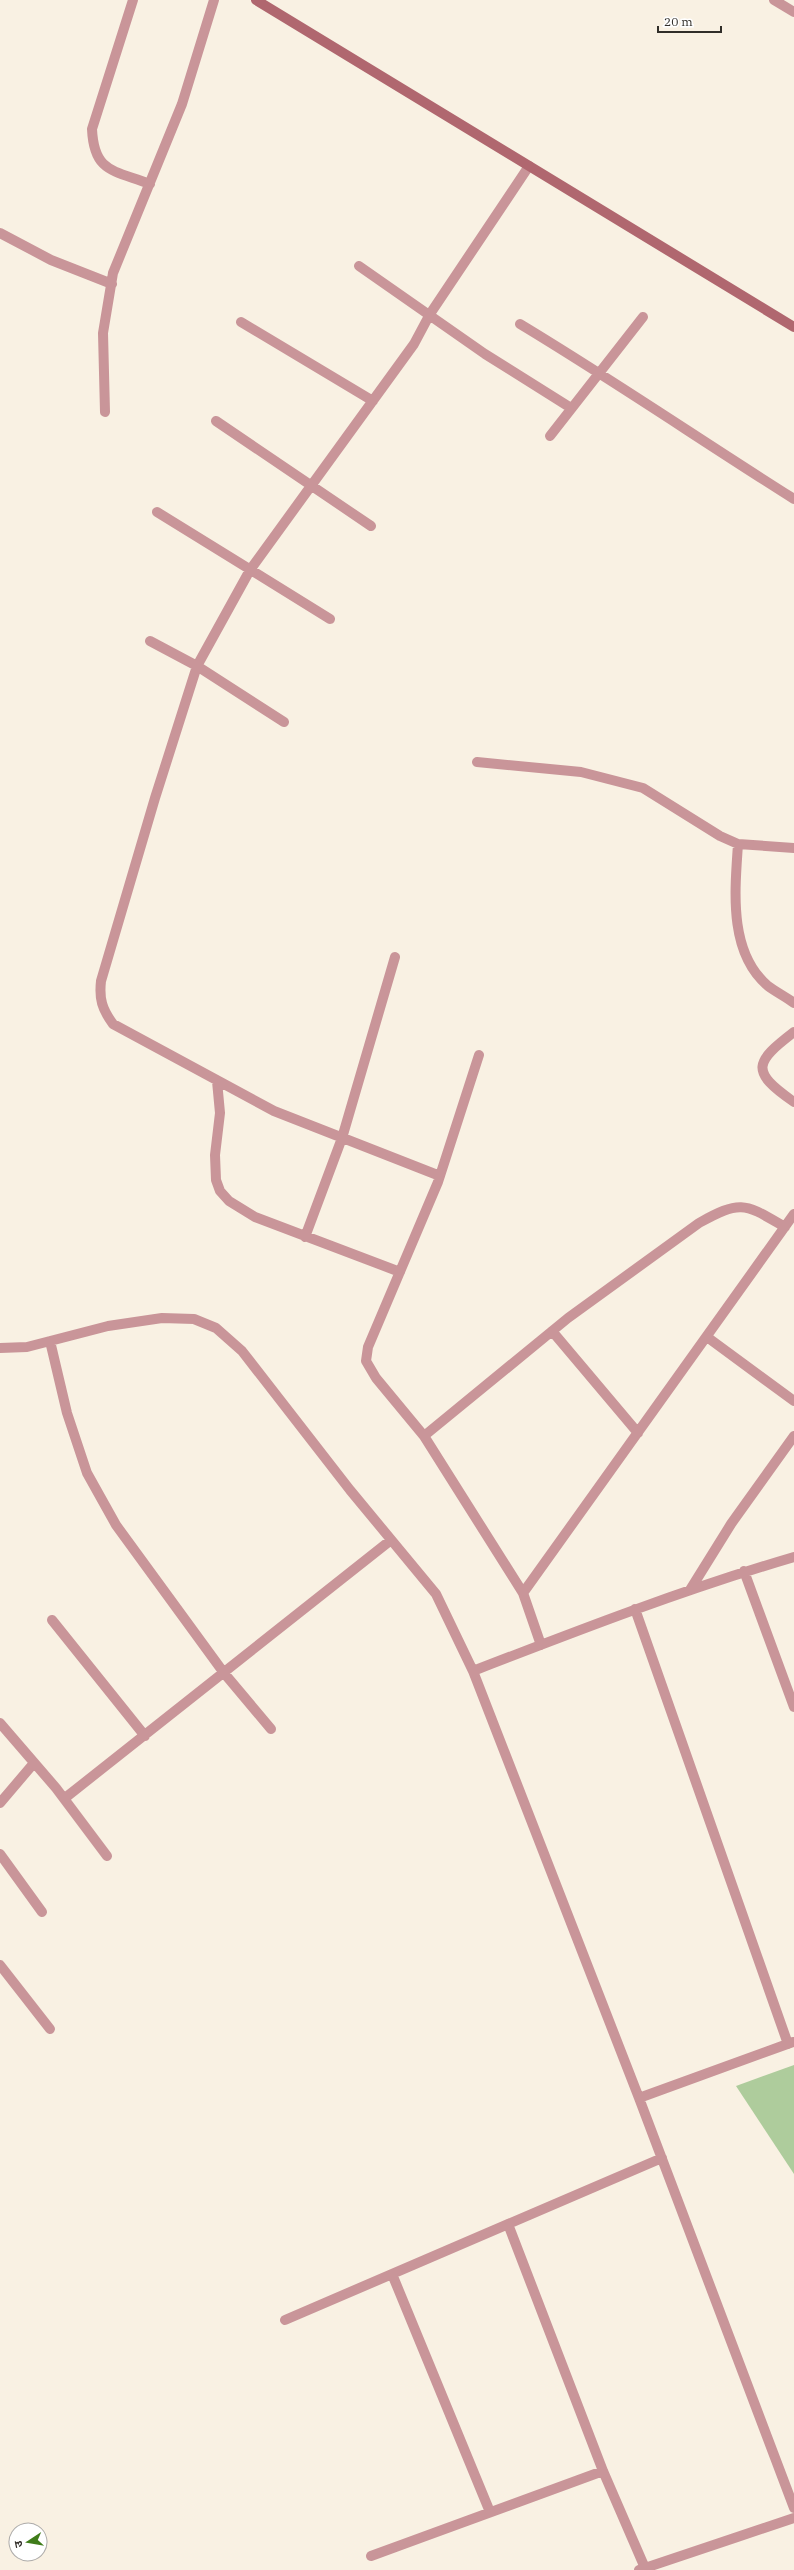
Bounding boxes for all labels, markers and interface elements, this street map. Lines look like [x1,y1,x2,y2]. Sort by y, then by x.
scale bar [658,8,721,34]
text: 20 m [664,14,693,29]
north arrow [8,2522,48,2562]
text: उ [11,2539,26,2549]

